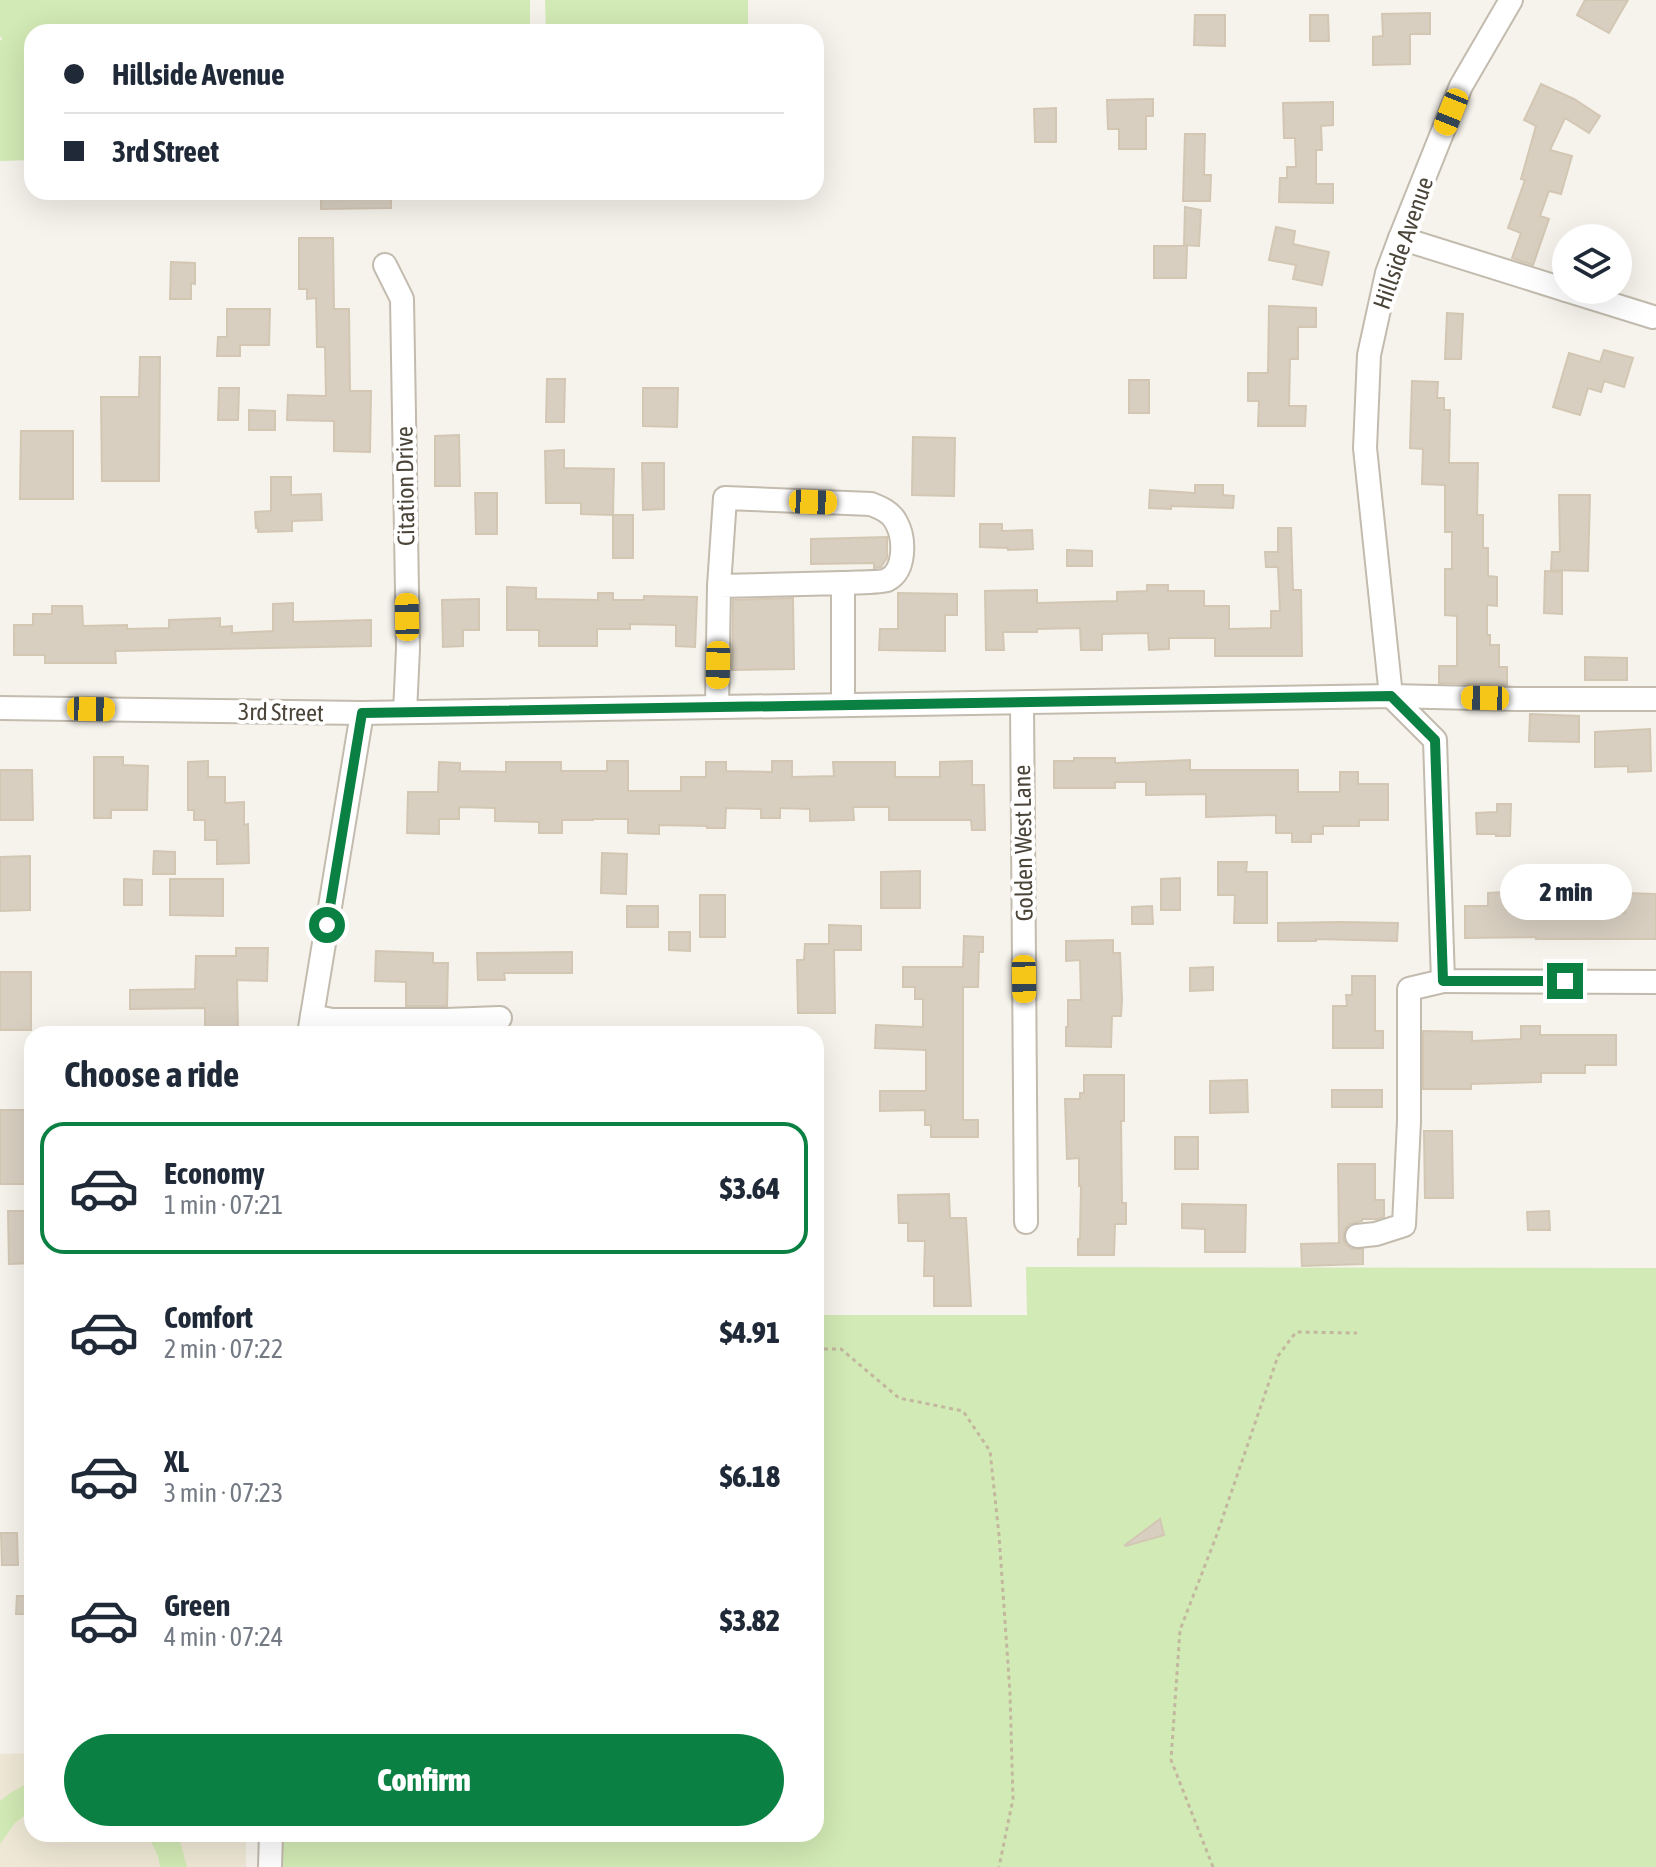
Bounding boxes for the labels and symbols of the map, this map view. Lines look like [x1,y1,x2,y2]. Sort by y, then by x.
car [1431,85,1471,139]
street label: Hillside Avenue [1368,173,1438,313]
street label: Citation Drive [390,426,420,546]
car [789,489,837,515]
car [395,593,419,641]
car [706,641,730,689]
car [1461,686,1509,710]
car [67,697,115,721]
street label: 3rd Street [238,698,324,726]
street label: Golden West Lane [1008,764,1038,922]
callout: 2 min [1499,865,1631,921]
route start [309,907,345,943]
car [1012,955,1036,1003]
route end [1547,963,1583,999]

